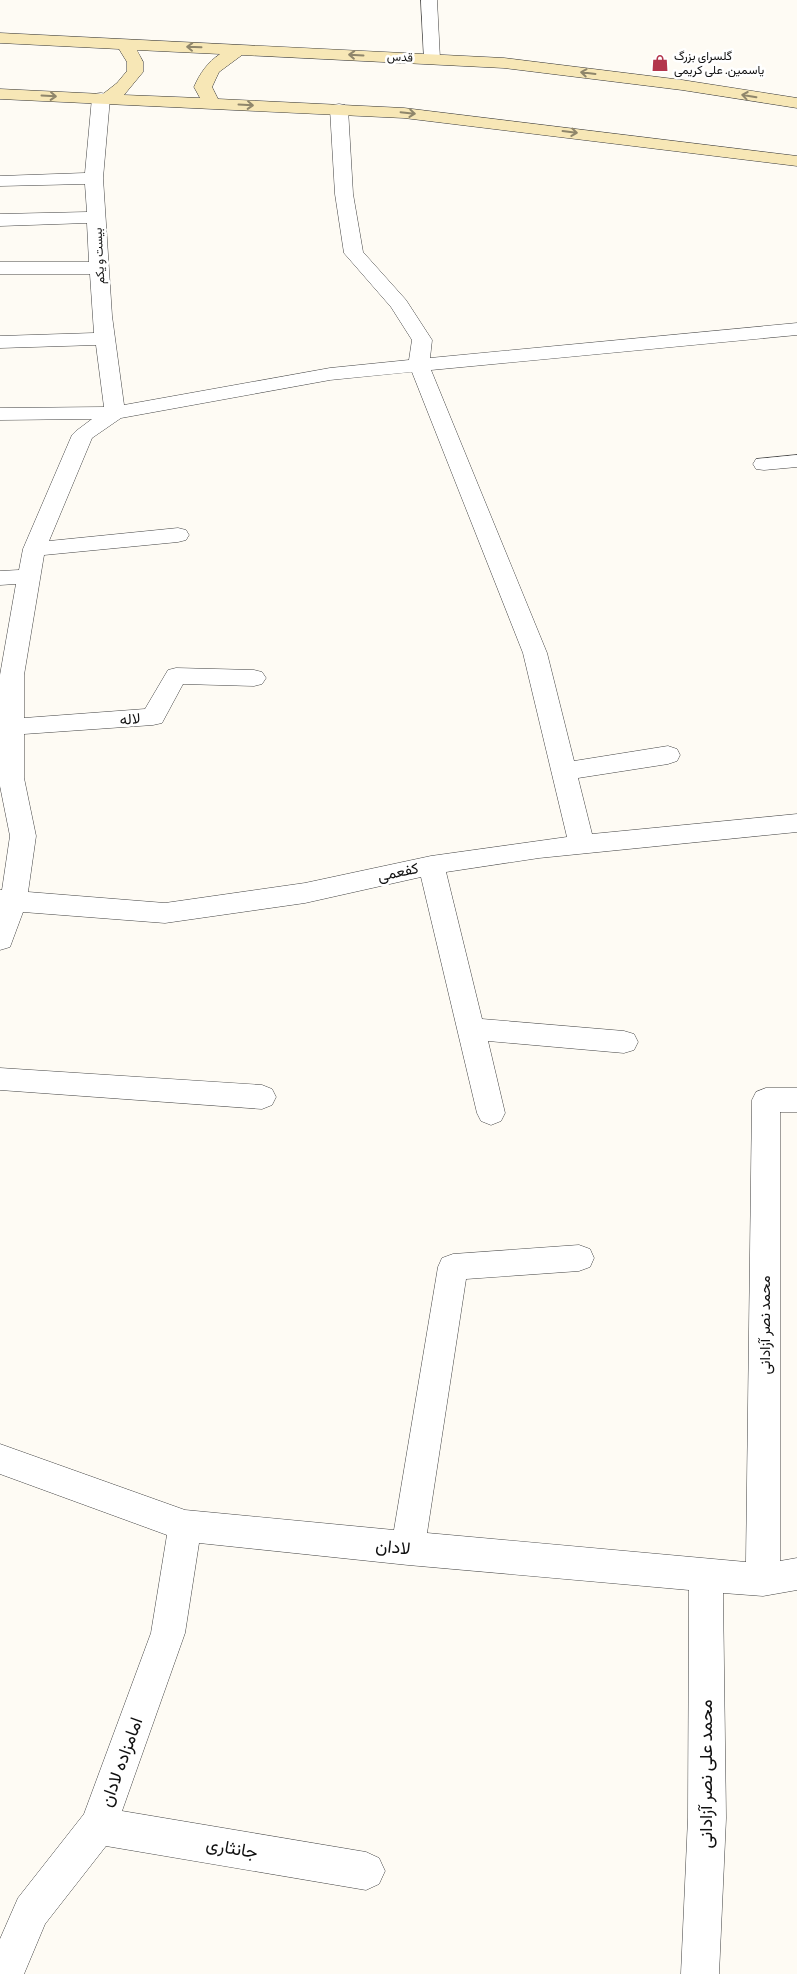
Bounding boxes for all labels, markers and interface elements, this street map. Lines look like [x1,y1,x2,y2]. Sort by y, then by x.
one-way arrow [186,43,202,52]
street label: قدس [387,49,413,66]
place label: گلسرای بزرگ یاسمین. علی کریمی [674,49,765,78]
one-way arrow [349,50,365,60]
shop icon: گلسرای بزرگ یاسمین. علی کریمی [650,53,670,73]
one-way arrow [580,68,596,78]
one-way arrow [40,91,56,100]
one-way arrow [741,91,757,101]
one-way arrow [238,100,254,110]
one-way arrow [400,108,416,118]
one-way arrow [561,127,577,137]
street label: بیست و یکم [91,227,108,285]
street label: لاله [119,710,141,728]
street label: کفعمی [376,860,421,886]
street label: محمد نصر آزادانی [757,1275,775,1375]
street label: لادان [374,1535,412,1559]
street label: محمد علی نصر آزادانی [696,1699,717,1849]
street label: امامزاده لادان [96,1715,147,1810]
street label: جانثاری [204,1834,260,1863]

